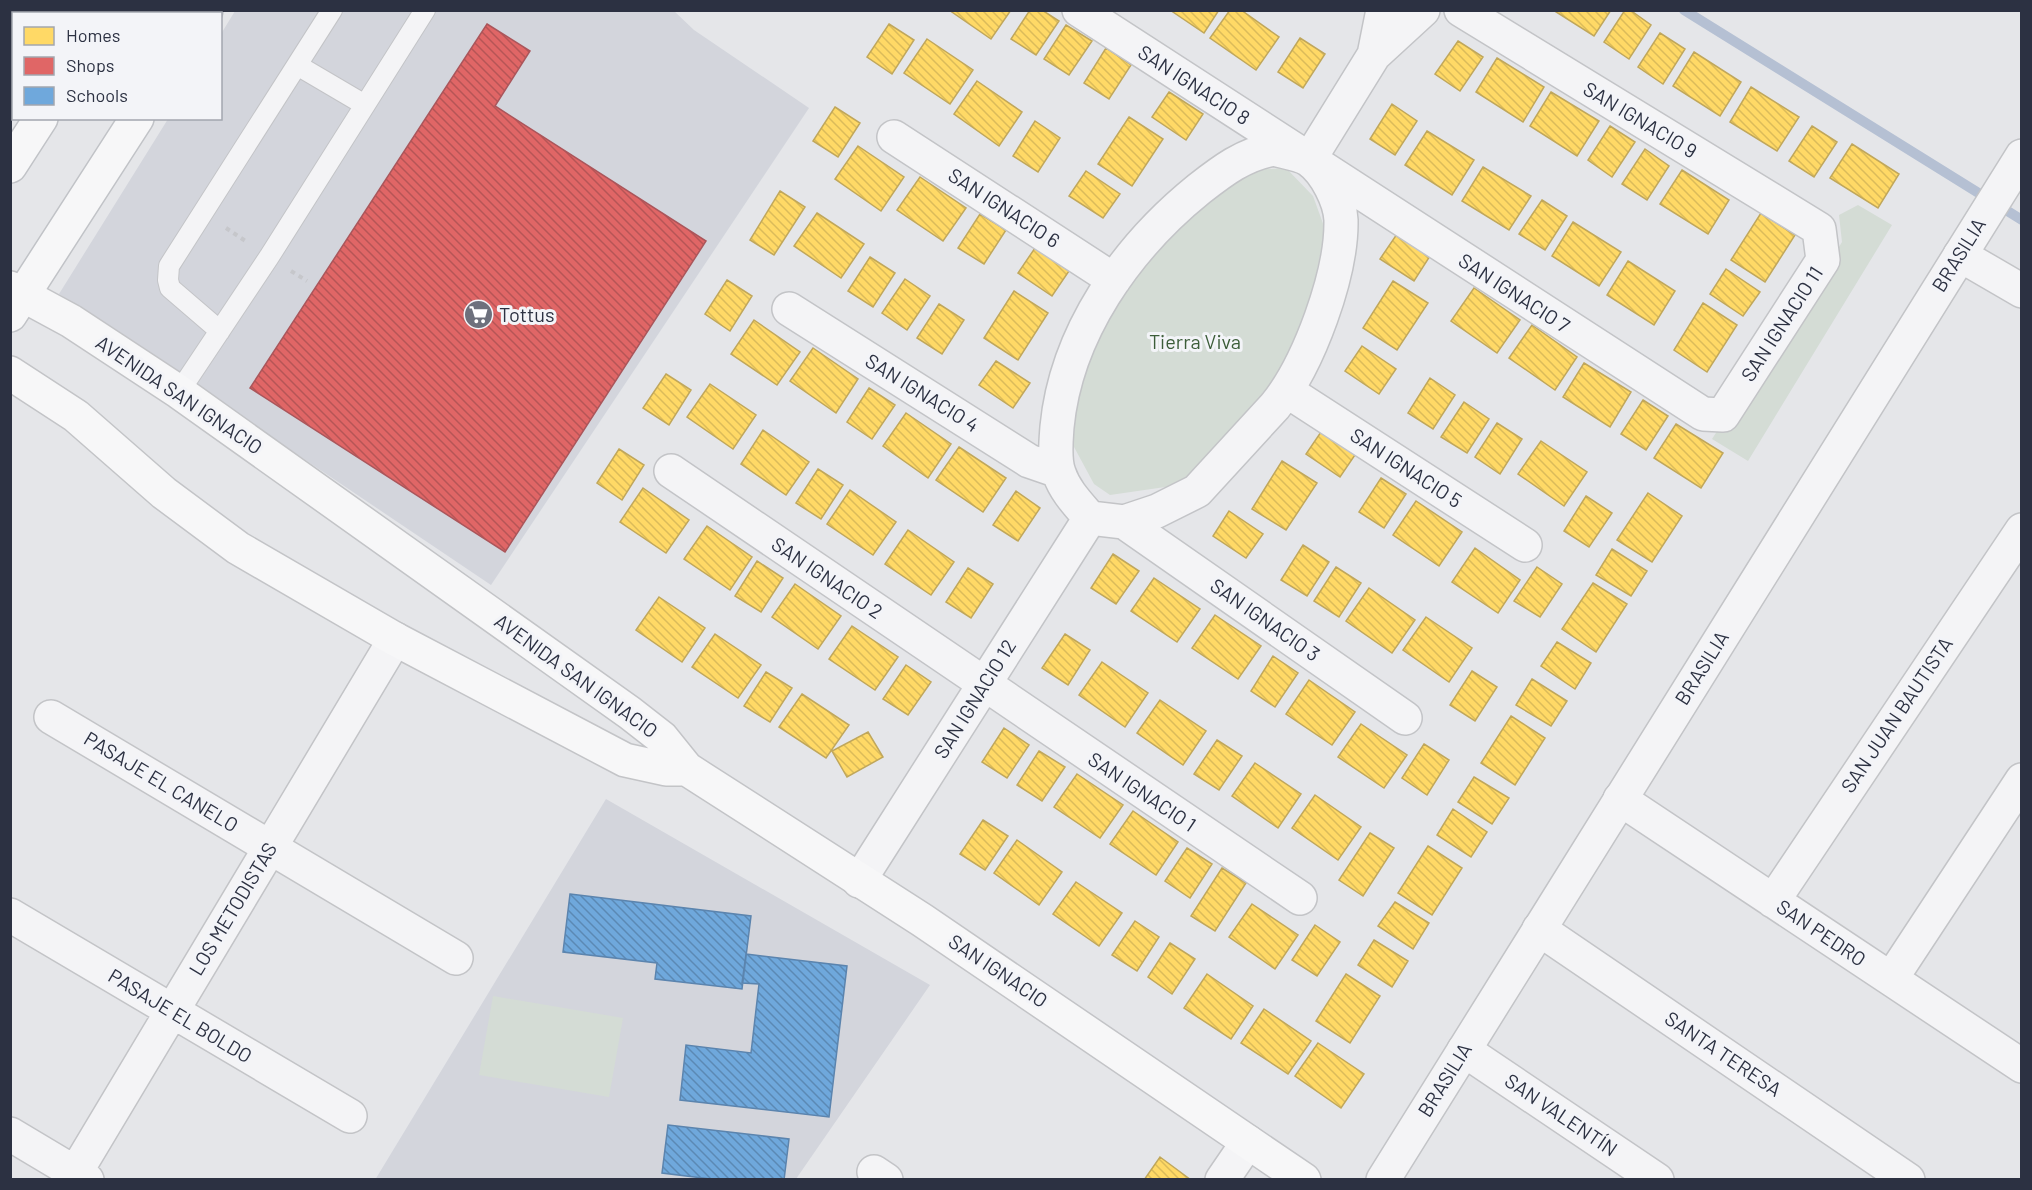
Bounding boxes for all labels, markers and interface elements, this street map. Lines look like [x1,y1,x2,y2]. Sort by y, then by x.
legend [12,12,222,120]
text: Homes [66,24,120,46]
street label: SAN IGNACIO 8 [1134,39,1255,129]
text: Shops [66,54,115,76]
street label: SAN IGNACIO 9 [1579,76,1702,162]
text: Schools [66,84,128,106]
street label: SAN IGNACIO 6 [944,162,1065,252]
street label: BRASILIA [1926,213,1990,296]
street label: SAN IGNACIO 7 [1455,247,1575,337]
street label: SAN IGNACIO 11 [1735,262,1827,385]
supermarket icon: Tottus [462,299,494,331]
place label: Tottus [499,302,555,326]
park label: Tierra Viva [1149,329,1241,353]
street label: AVENIDA SAN IGNACIO [92,330,267,459]
street label: SAN IGNACIO 4 [861,348,984,437]
street label: SAN IGNACIO 5 [1346,422,1467,512]
street label: SAN IGNACIO 2 [768,531,888,623]
street label: SAN IGNACIO 3 [1206,573,1325,666]
street label: AVENIDA SAN IGNACIO [490,608,663,742]
street label: BRASILIA [1669,626,1733,709]
street label: SAN JUAN BAUTISTA [1835,632,1957,797]
street label: SAN IGNACIO 12 [928,635,1020,762]
street label: PASAJE EL CANELO [80,726,243,837]
street label: SAN IGNACIO 1 [1084,746,1201,836]
street label: LOS METODISTAS [183,838,281,979]
street label: SAN PEDRO [1772,894,1871,971]
street label: SAN IGNACIO [945,928,1053,1012]
street label: PASAJE EL BOLDO [104,963,257,1067]
street label: SANTA TERESA [1661,1005,1786,1101]
street label: BRASILIA [1412,1038,1476,1121]
street label: SAN VALENTÍN [1501,1068,1622,1161]

